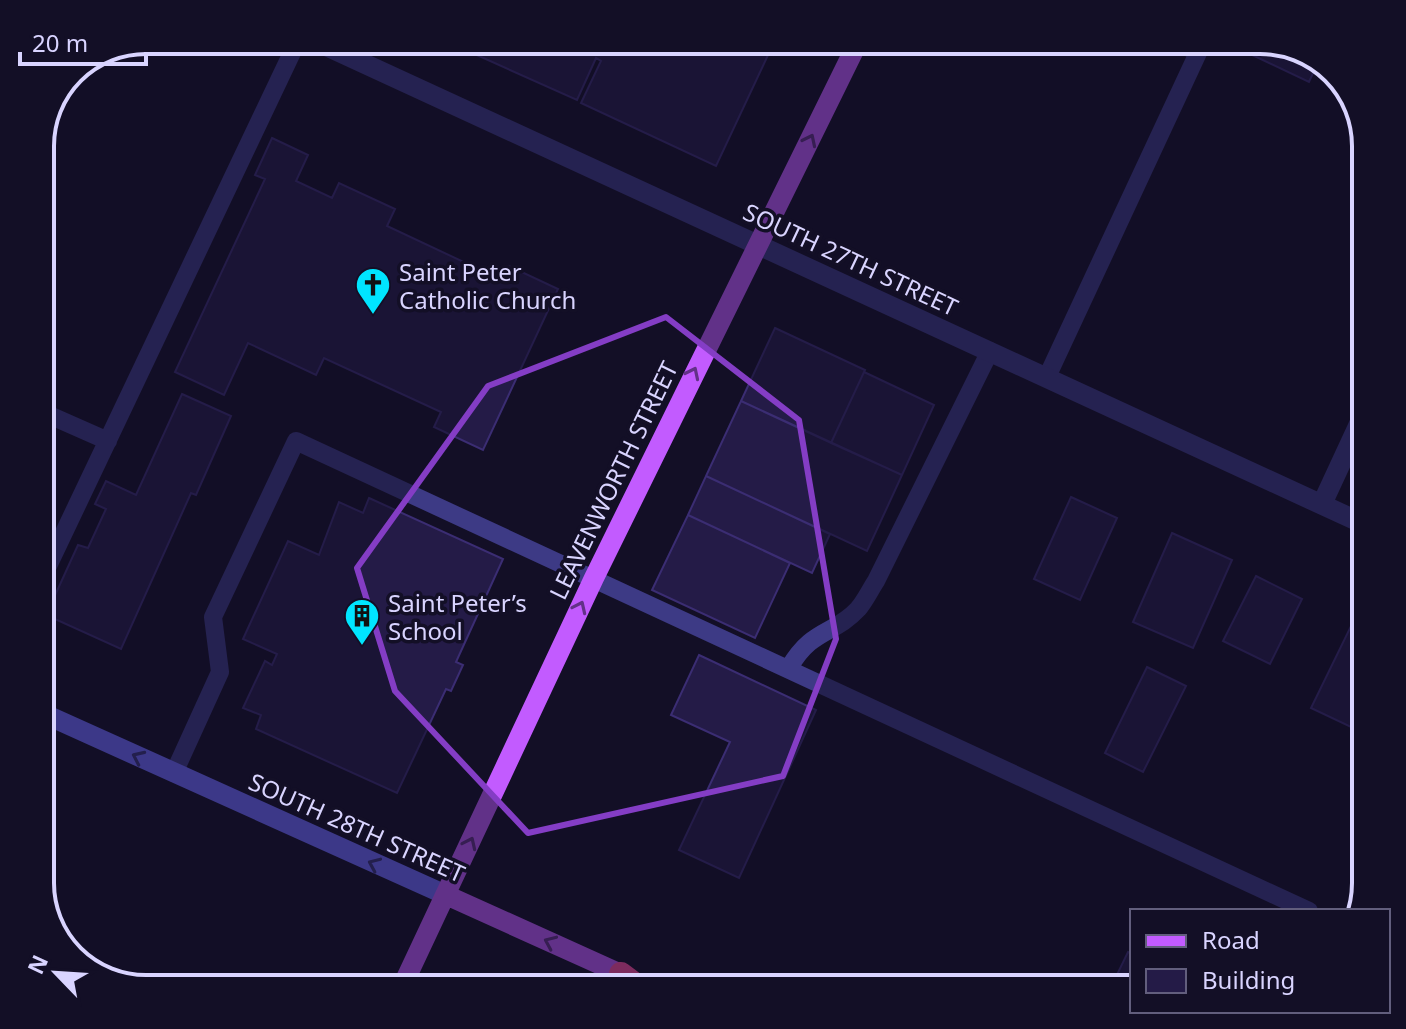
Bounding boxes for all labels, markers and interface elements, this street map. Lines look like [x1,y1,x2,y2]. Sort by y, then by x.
scale bar [20,16,146,66]
text: 20 m [32,26,88,59]
one-way arrow [800,134,816,149]
street label: SOUTH 27TH STREET [738,195,964,323]
place label: Saint Peter Catholic Church [399,255,576,316]
church icon: Saint Peter Catholic Church [354,266,392,316]
street label: LEAVENWORTH STREET [541,355,685,604]
one-way arrow [683,366,699,381]
place label: Saint Peter’s School [388,586,527,647]
building icon: Saint Peter’s School [343,597,381,647]
one-way arrow [570,601,586,615]
one-way arrow [131,750,146,766]
street label: SOUTH 28TH STREET [244,765,471,890]
one-way arrow [460,836,476,851]
one-way arrow [368,858,382,874]
legend [1130,909,1390,1013]
text: Road [1202,923,1260,956]
north arrow [16,933,96,1013]
one-way arrow [544,936,558,952]
text: N [20,950,54,979]
text: Building [1202,963,1295,996]

